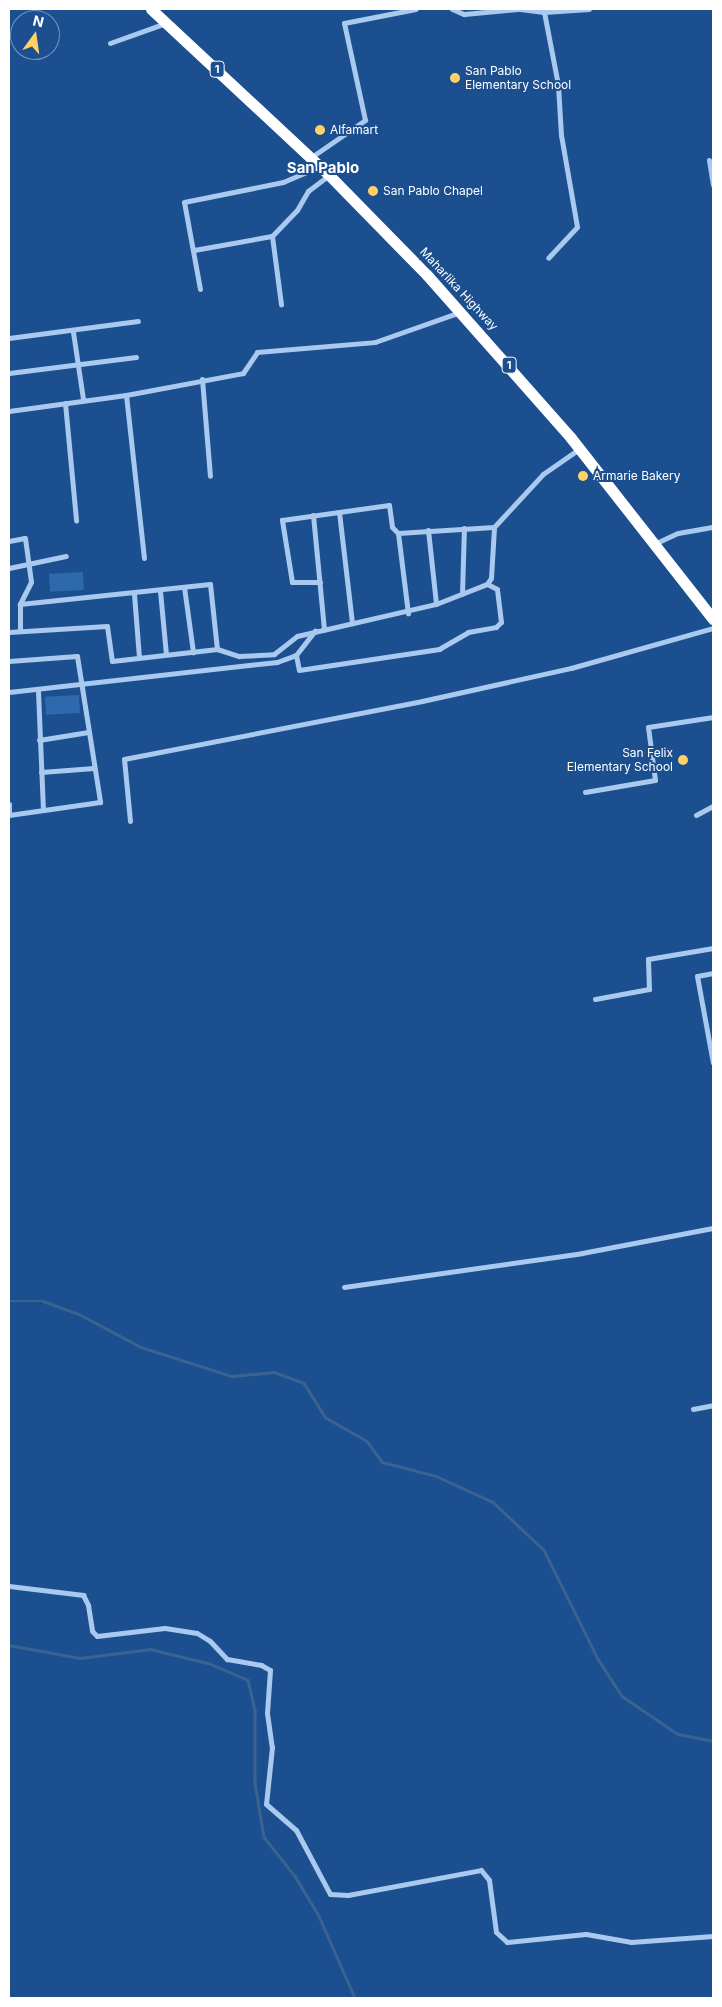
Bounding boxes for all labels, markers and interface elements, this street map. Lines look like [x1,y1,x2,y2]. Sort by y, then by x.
north arrow [10,10,60,60]
text: N [31,11,46,30]
road number: 1 [210,61,224,78]
place label: San Pablo Elementary School [465,64,571,92]
marker: San Pablo Elementary School [449,72,461,84]
place label: Alfamart [330,123,378,137]
marker: Alfamart [314,124,326,136]
district label: San Pablo [287,159,359,177]
place label: San Pablo Chapel [383,184,483,198]
marker: San Pablo Chapel [367,185,379,197]
street label: Maharlika Highway [417,245,501,333]
road number: 1 [502,356,516,374]
place label: Armarie Bakery [593,469,681,483]
marker: Armarie Bakery [577,470,589,482]
place label: San Felix Elementary School [567,746,673,774]
marker: San Felix Elementary School [677,754,689,766]

